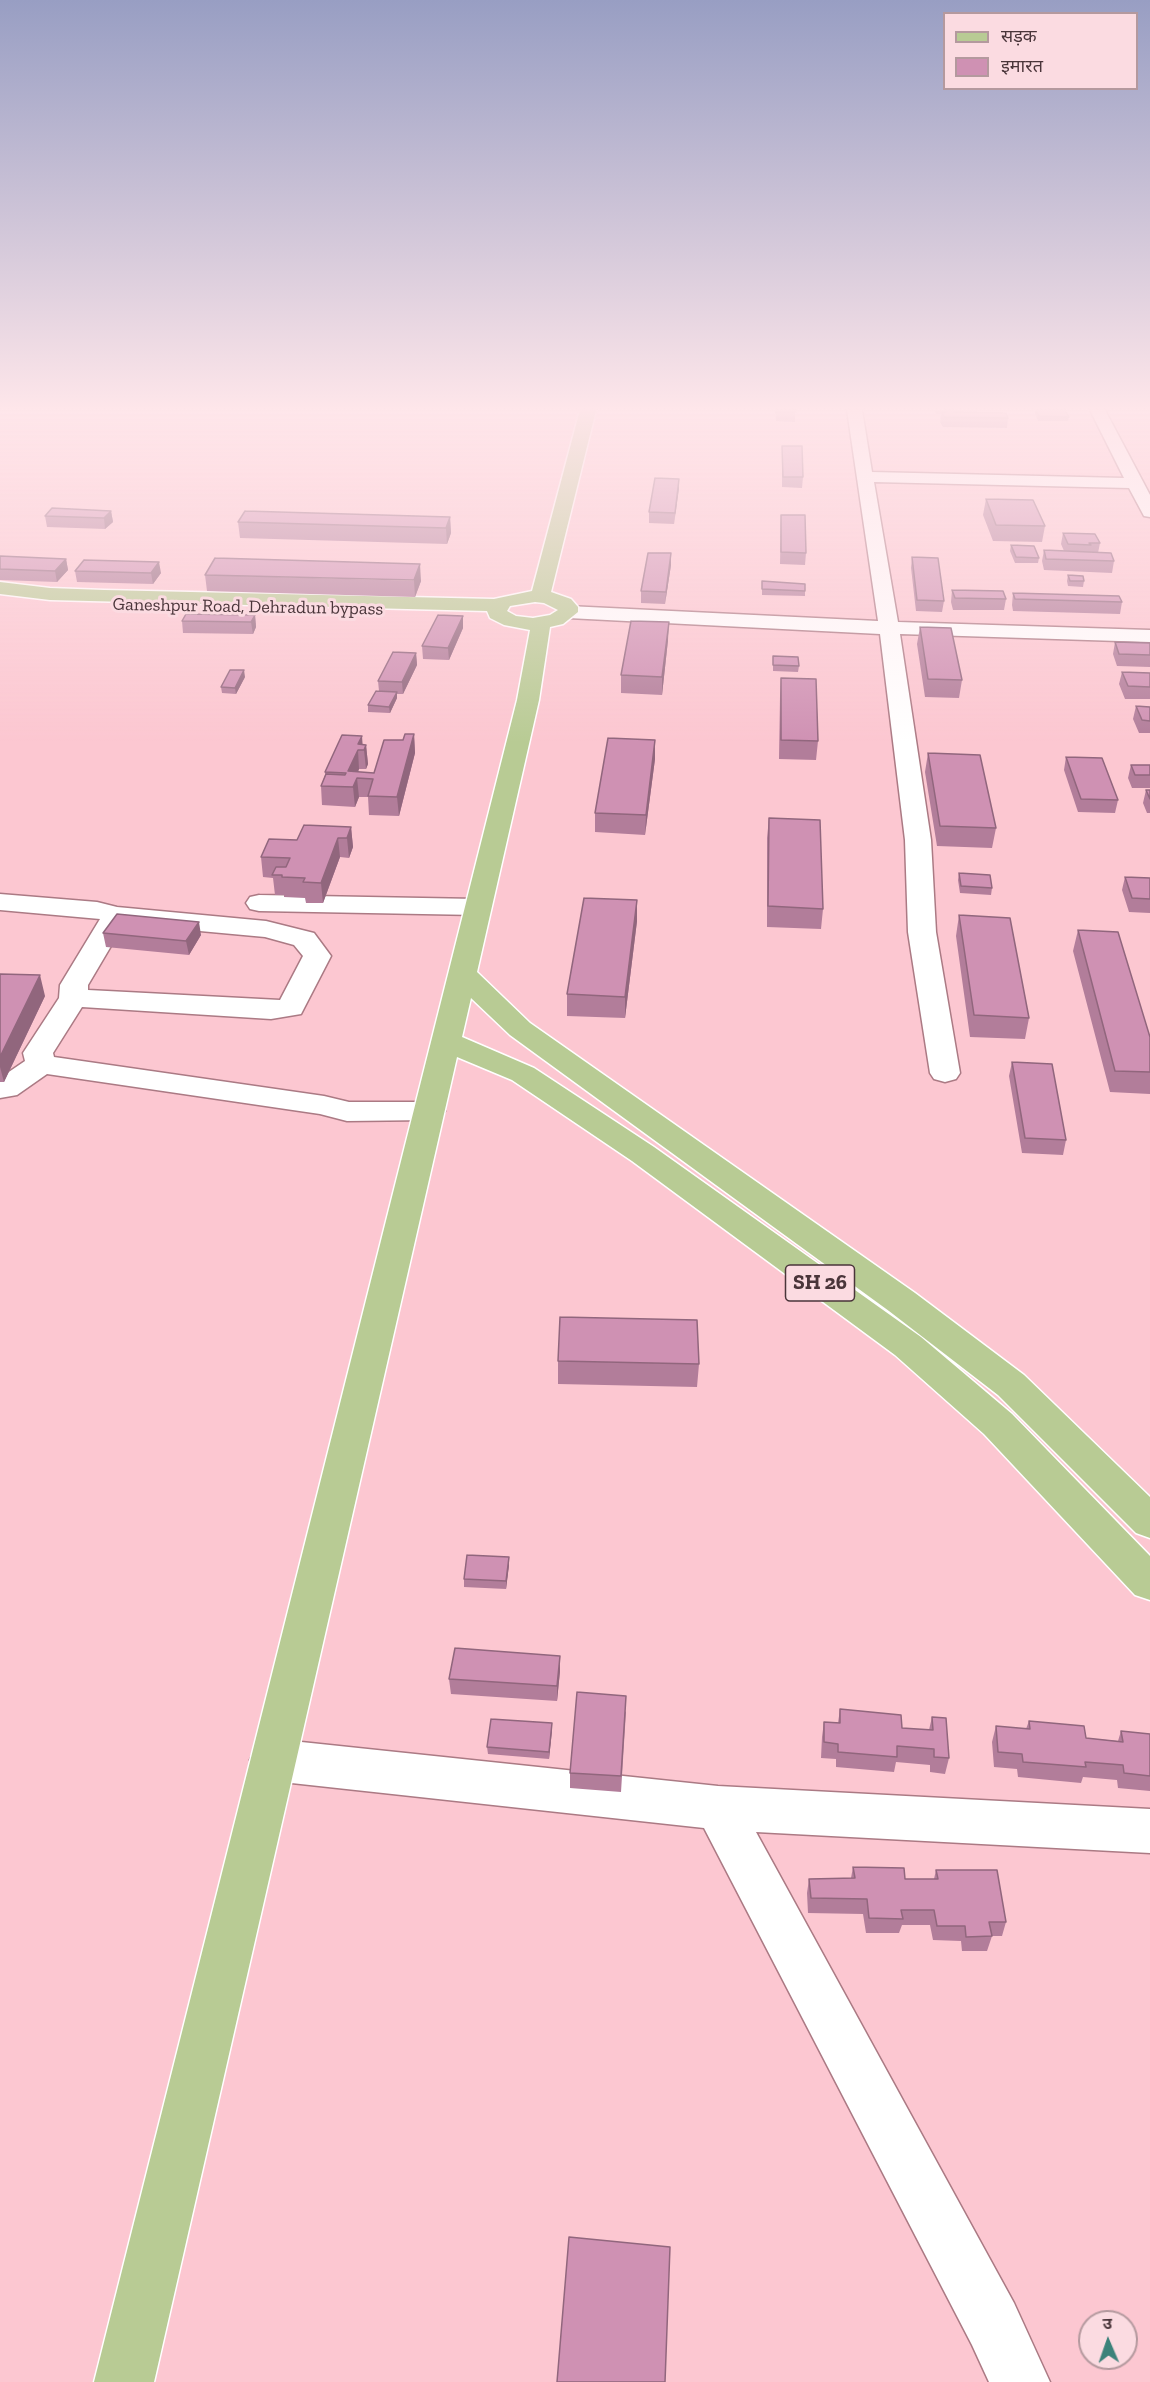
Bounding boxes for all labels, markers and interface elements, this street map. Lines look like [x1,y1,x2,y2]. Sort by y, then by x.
legend [943,12,1138,90]
text: सड़क [1001,25,1037,47]
text: इमारत [1001,55,1043,77]
street label: Ganeshpur Road, Dehradun bypass [113,594,383,620]
road number: SH 26 [786,1265,854,1301]
north arrow [1078,2310,1138,2370]
text: उ [1102,2314,1112,2333]

